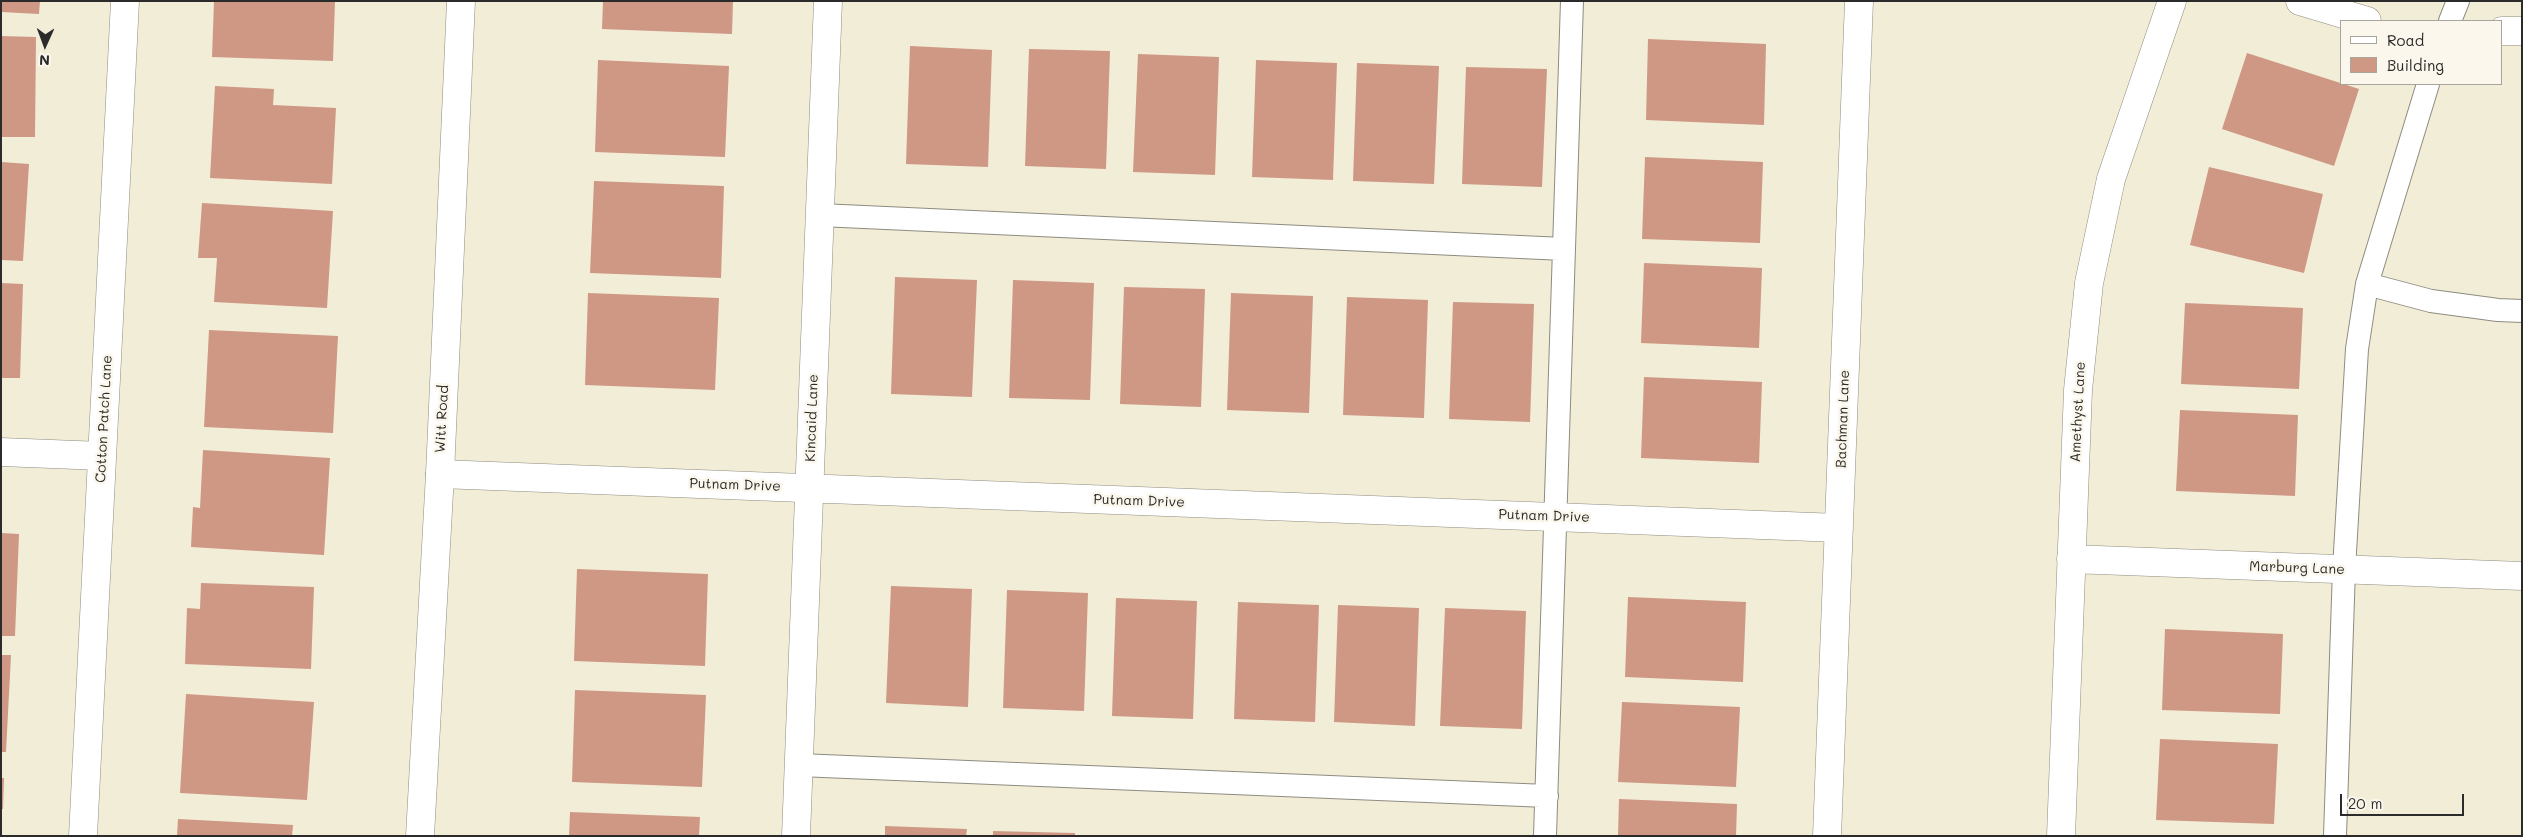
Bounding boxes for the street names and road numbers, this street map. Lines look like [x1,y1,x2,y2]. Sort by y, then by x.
street label: Cotton Patch Lane [92,355,116,483]
street label: Amethyst Lane [2067,361,2089,463]
street label: Bachman Lane [1833,370,1853,468]
street label: Kincaid Lane [802,374,822,462]
street label: Witt Road [432,384,452,454]
street label: Putnam Drive [689,475,781,495]
street label: Putnam Drive [1093,491,1185,511]
street label: Putnam Drive [1498,506,1590,526]
street label: Marburg Lane [2249,558,2345,578]

